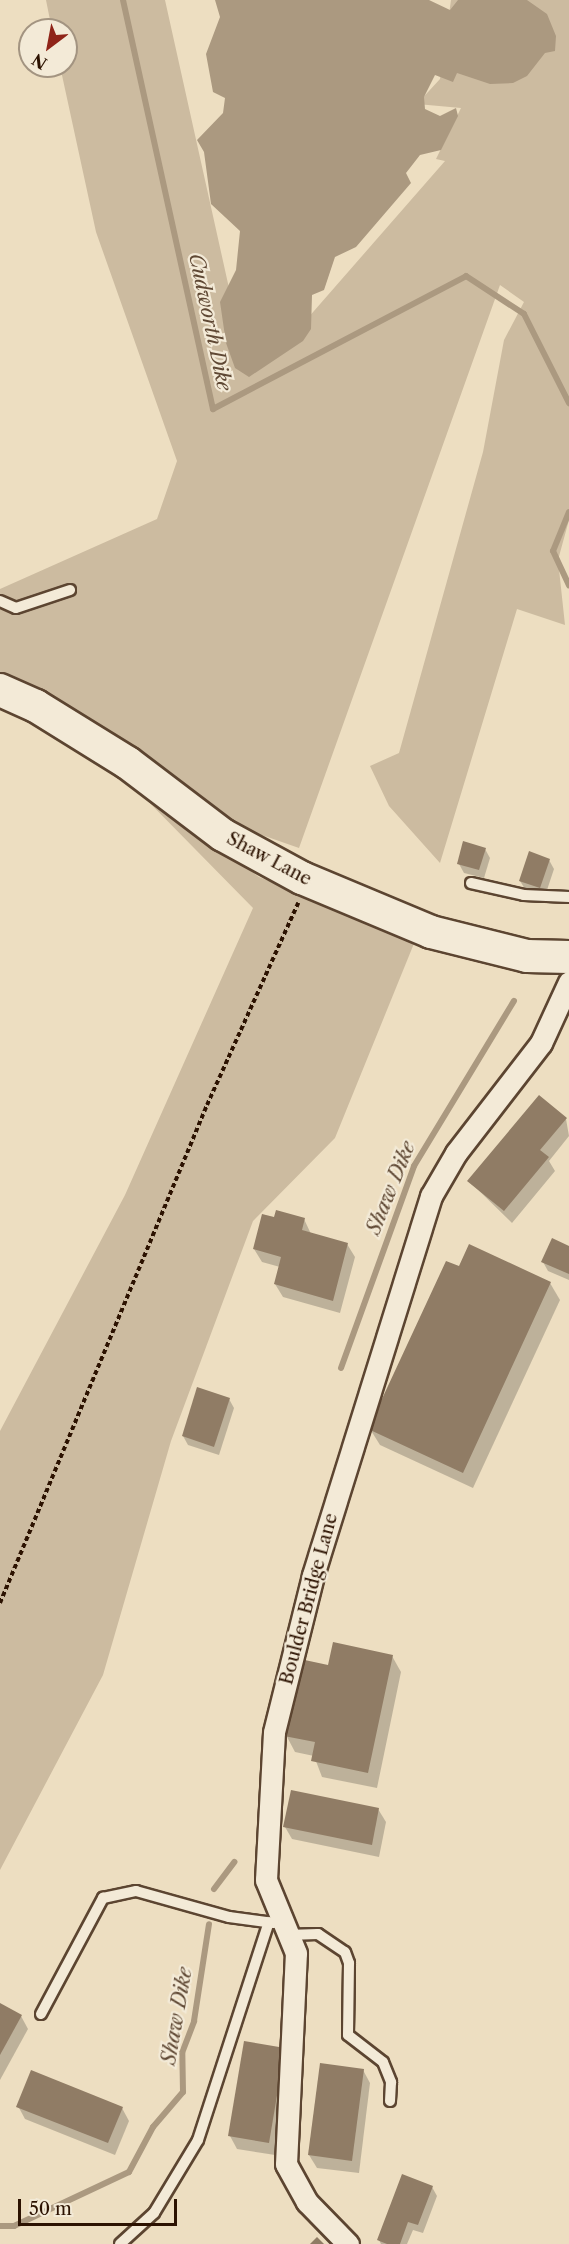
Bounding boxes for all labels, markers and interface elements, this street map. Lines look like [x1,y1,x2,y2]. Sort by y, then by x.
north arrow [18,18,78,78]
text: N [28,49,51,74]
water label: Cudworth Dike [184,251,236,393]
street label: Shaw Lane [223,828,315,890]
water label: Shaw Dike [361,1138,421,1238]
street label: Boulder Bridge Lane [276,1511,342,1687]
water label: Shaw Dike [157,1965,197,2067]
scale bar [21,2187,180,2225]
text: 50 m [29,2198,72,2220]

